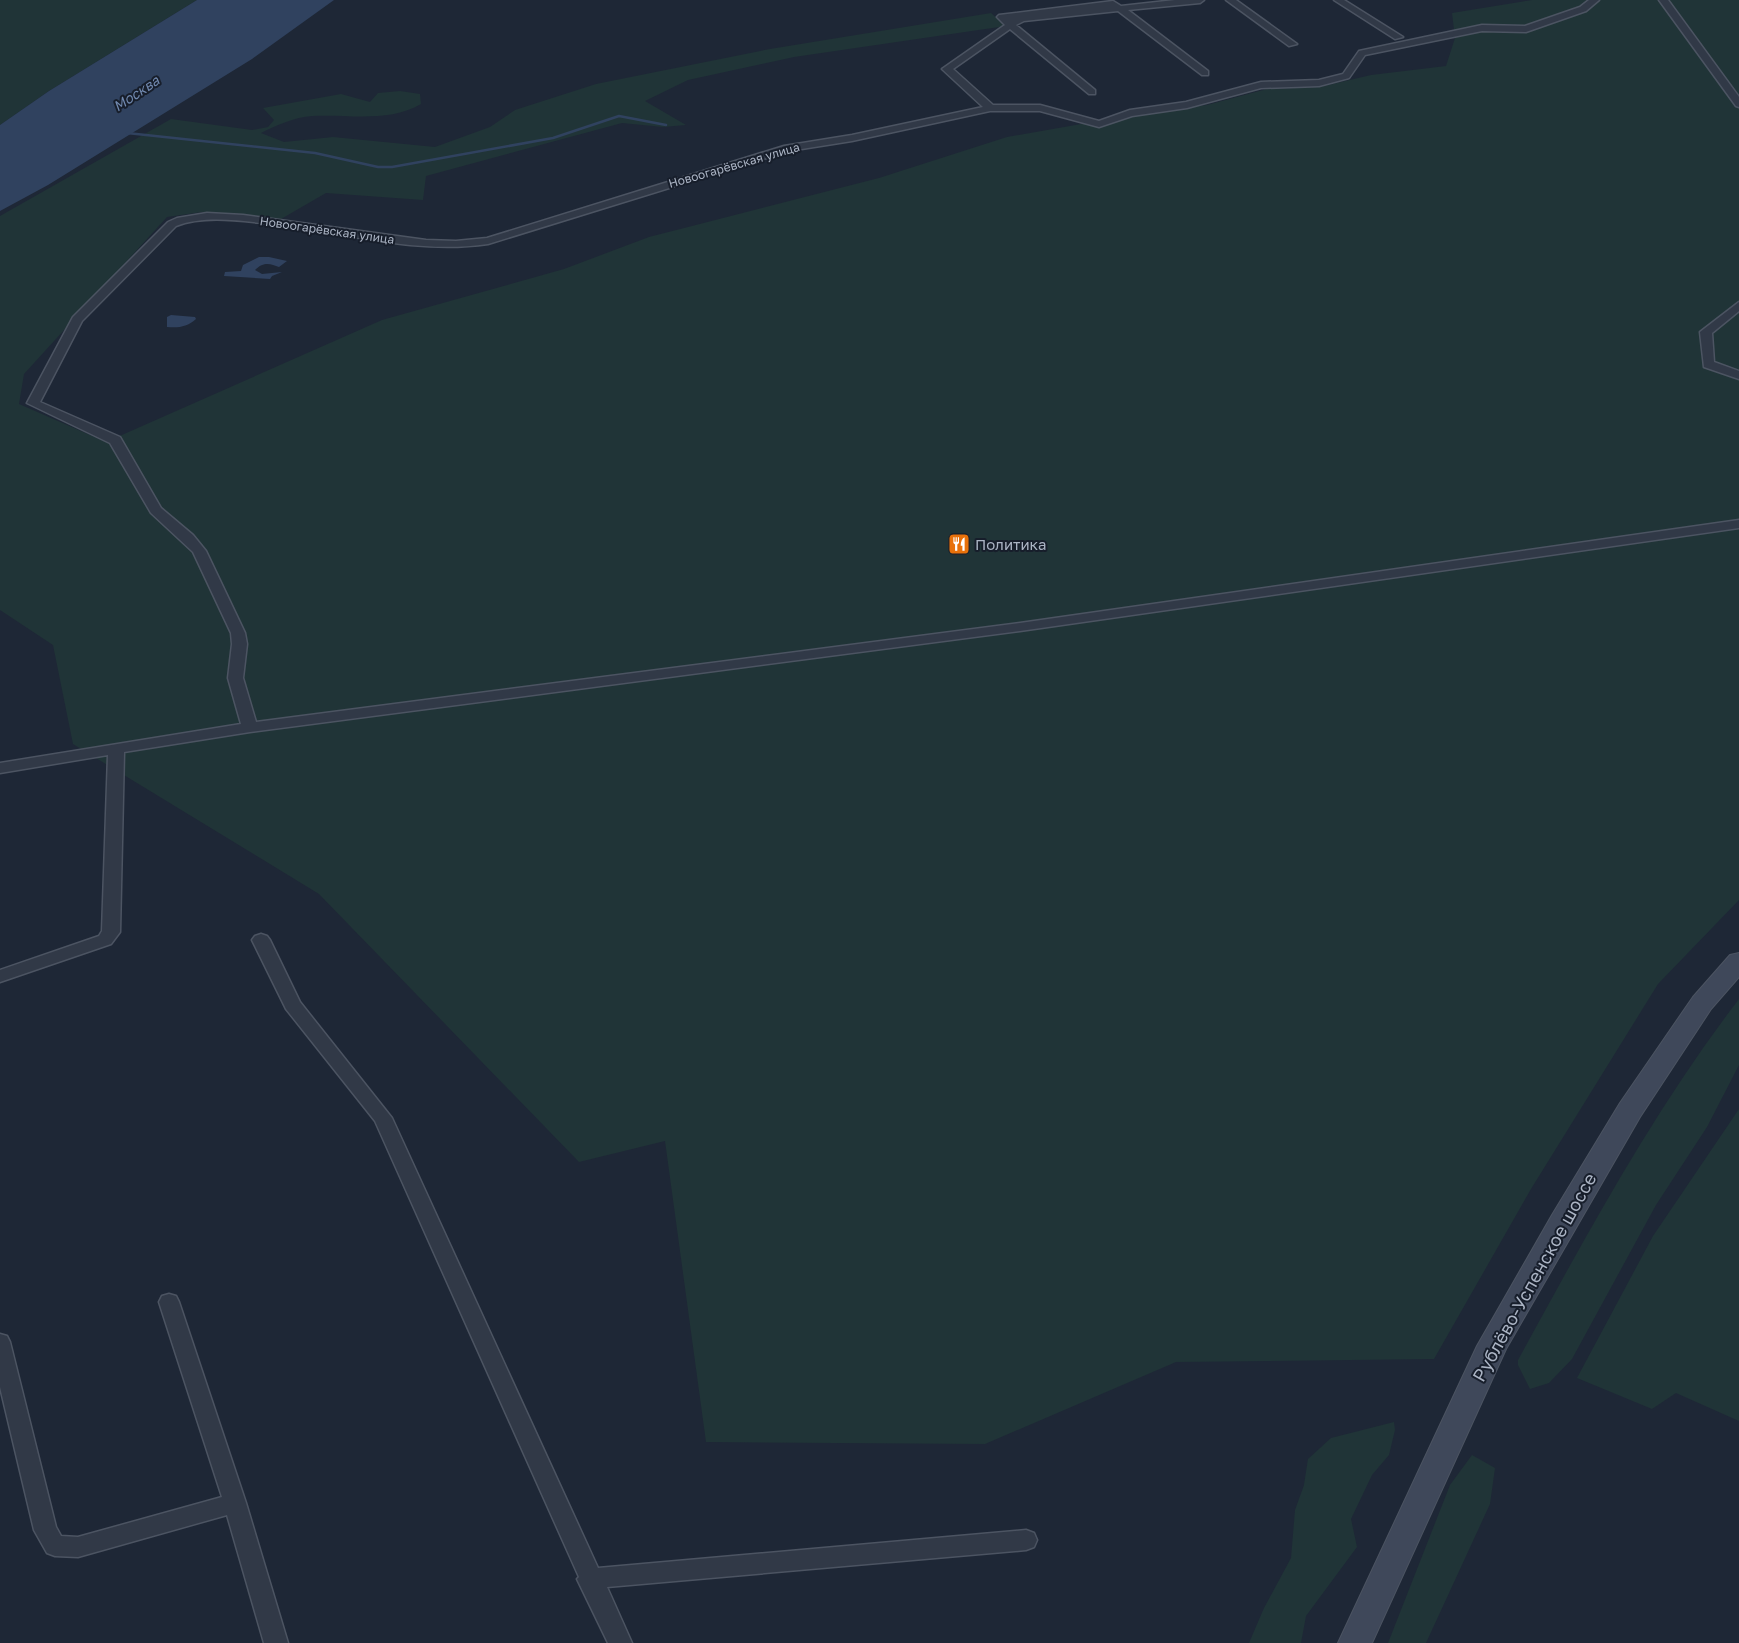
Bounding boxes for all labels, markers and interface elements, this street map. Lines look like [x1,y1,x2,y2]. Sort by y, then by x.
water label: Москва [110,71,163,115]
street label: Новоогарёвская улица [667,139,801,191]
street label: Новоогарёвская улица [259,213,395,247]
restaurant icon: Политика [947,532,971,556]
place label: Политика [975,535,1046,553]
street label: Рублёво-Успенское шоссе [1467,1169,1601,1385]

